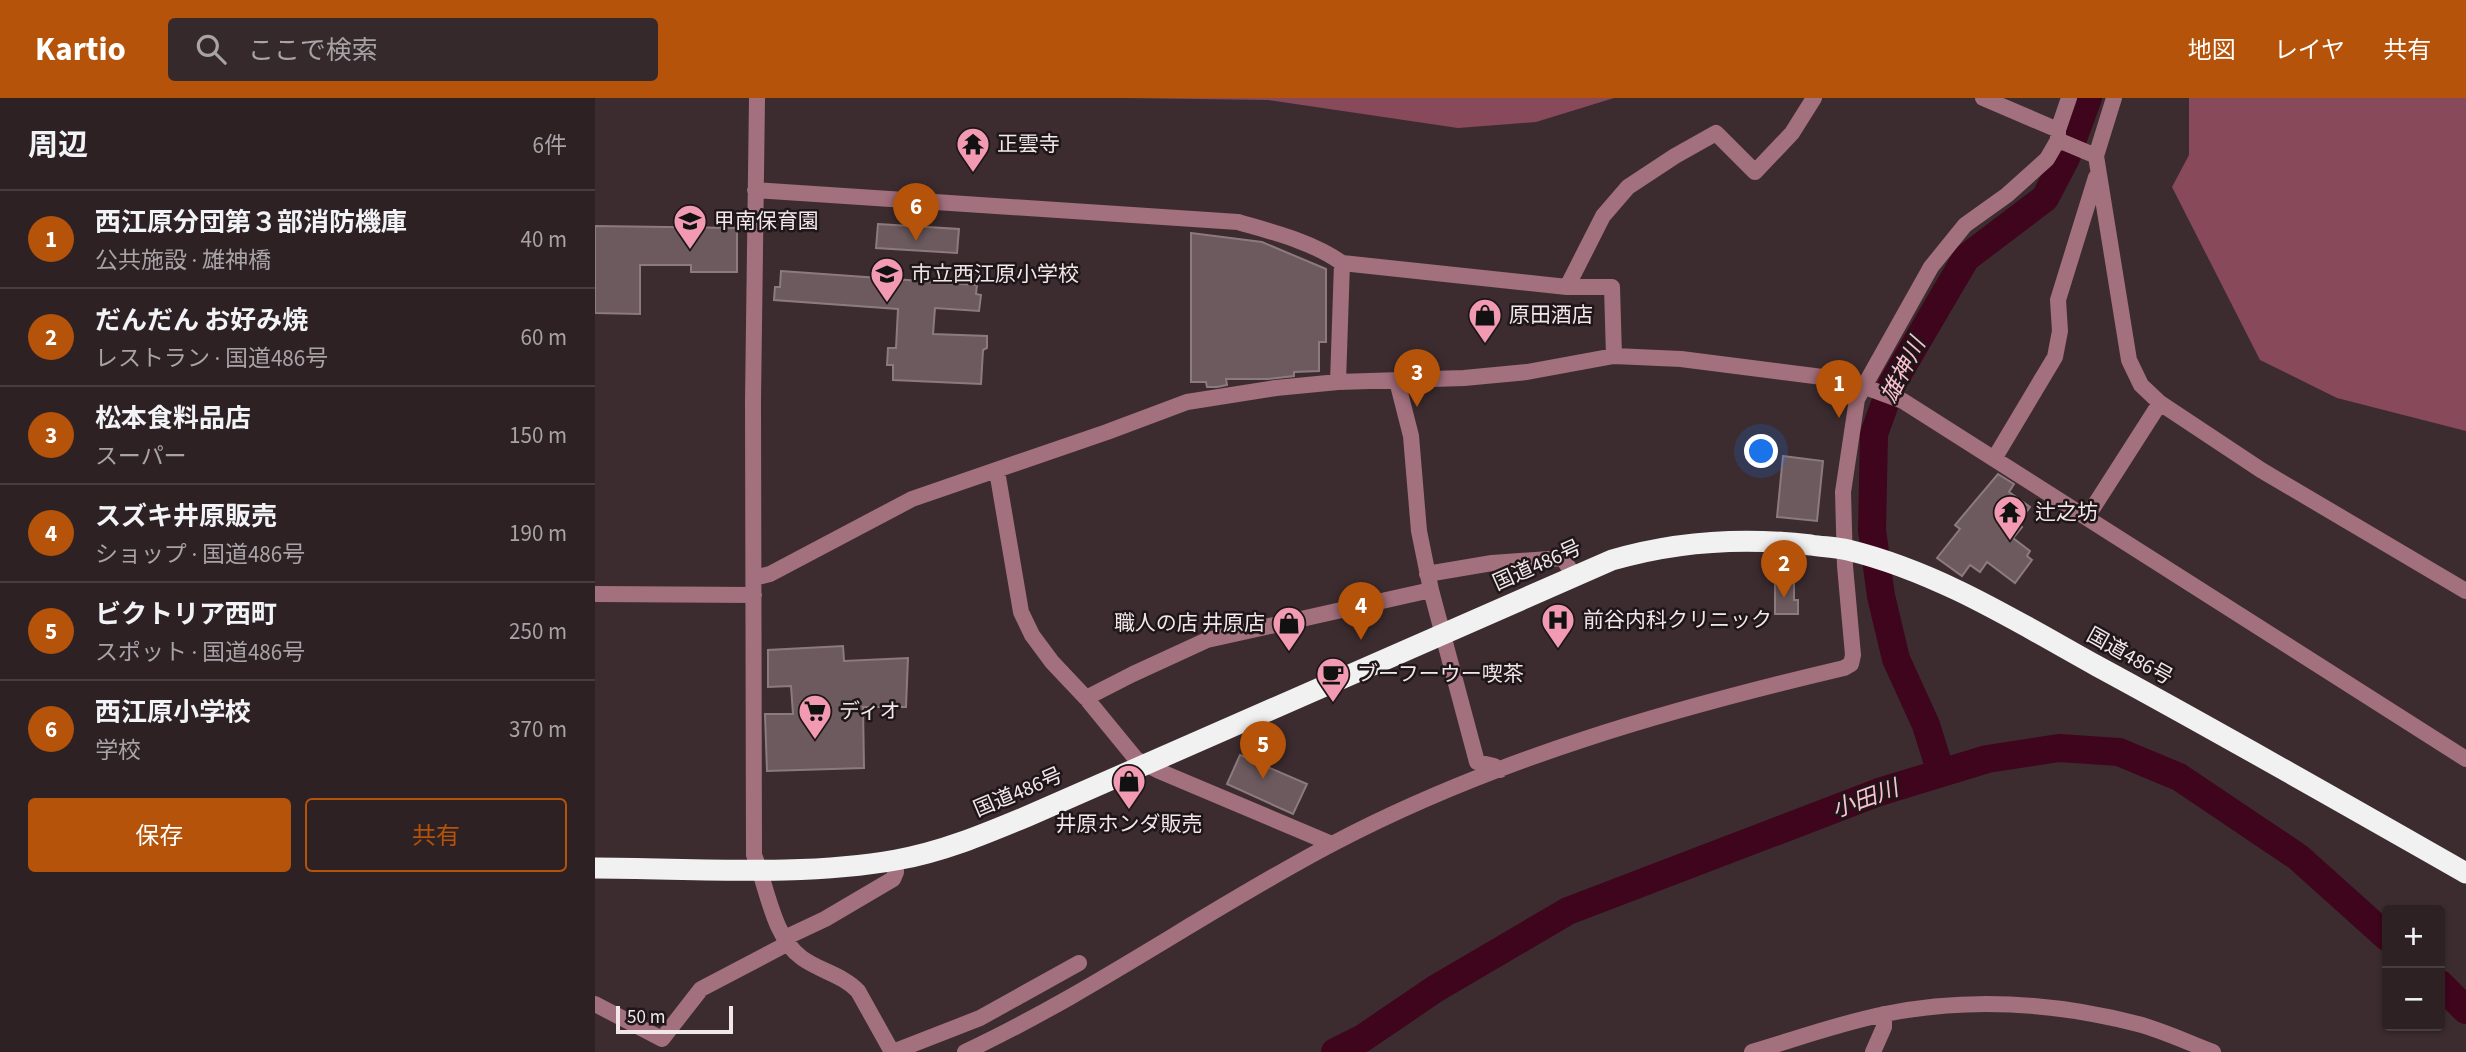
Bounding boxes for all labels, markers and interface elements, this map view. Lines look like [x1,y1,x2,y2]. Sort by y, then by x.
search box [168,18,658,81]
text: Kartio [35,26,126,73]
icon: search [192,30,230,68]
text: ここで検索 [248,32,378,69]
text: 地図 [2188,33,2236,68]
text: レイヤ [2274,33,2345,68]
text: 共有 [2383,33,2431,68]
text: 周辺 [28,124,88,167]
temple icon: 正雲寺 [954,125,992,174]
text: 6件 [533,129,567,162]
place label: 正雲寺 [997,129,1060,159]
pin: 6 [893,183,939,241]
school or university icon: 甲南保育園 [671,202,709,251]
text: 西江原分団第３部消防機庫 [95,204,407,241]
place label: 甲南保育園 [714,206,819,236]
text: 1 [45,223,57,256]
text: 40 m [520,223,567,256]
text: 公共施設 · 雄神橋 [95,244,271,277]
school or university icon: 市立西江原小学校 [868,255,906,304]
place label: 市立西江原小学校 [911,259,1079,289]
shop icon: 原田酒店 [1466,296,1504,345]
place label: 原田酒店 [1509,300,1593,330]
text: だんだん お好み焼 [95,302,308,339]
text: 2 [45,321,57,354]
text: 60 m [520,321,567,354]
water label: 雄神川 [1873,329,1935,408]
text: レストラン · 国道486号 [95,342,328,375]
pin: 3 [1394,349,1440,407]
pin: 1 [1816,360,1862,418]
text: 松本食料品店 [95,400,251,437]
text: 3 [45,419,57,452]
text: 150 m [509,419,567,452]
your location [1744,434,1778,468]
text: スーパー [95,440,187,473]
temple icon: 辻之坊 [1991,493,2029,542]
place label: 辻之坊 [2035,497,2098,527]
text: スズキ井原販売 [95,498,277,535]
text: 4 [45,517,57,550]
text: 190 m [509,517,567,550]
street label: 国道486号 [1488,532,1586,598]
text: ショップ · 国道486号 [95,538,305,571]
pin: 2 [1761,540,1807,598]
pin: 4 [1338,582,1384,640]
text: ビクトリア西町 [95,596,277,633]
hospital icon: 前谷内科クリニック [1539,601,1577,650]
shop icon: 職人の店 井原店 [1270,604,1308,653]
place label: 前谷内科クリニック [1583,605,1772,635]
place label: 職人の店 井原店 [1114,608,1265,638]
text: 5 [45,615,57,648]
text: 250 m [509,615,567,648]
street label: 国道486号 [2081,620,2179,692]
text: スポット · 国道486号 [95,636,305,669]
cafe icon: ブーフーウー喫茶 [1314,655,1352,704]
place label: ブーフーウー喫茶 [1357,659,1524,689]
supermarket icon: ディオ [796,692,834,741]
text: 西江原小学校 [95,694,251,731]
place label: ディオ [839,696,901,726]
text: 6 [45,713,57,746]
text: 370 m [509,713,567,746]
pin: 5 [1240,721,1286,779]
text: 学校 [95,734,141,767]
street label: 国道486号 [969,760,1067,824]
shop icon: 井原ホンダ販売 [1110,762,1148,811]
water label: 小田川 [1827,771,1906,826]
button: 保存 [28,798,291,872]
button: 共有 [305,798,567,872]
place label: 井原ホンダ販売 [1056,809,1203,839]
map controls [2382,905,2445,1031]
button: + [2382,905,2445,968]
button: − [2382,968,2445,1031]
scale bar [616,1003,733,1035]
text: 50 m [627,1004,665,1031]

